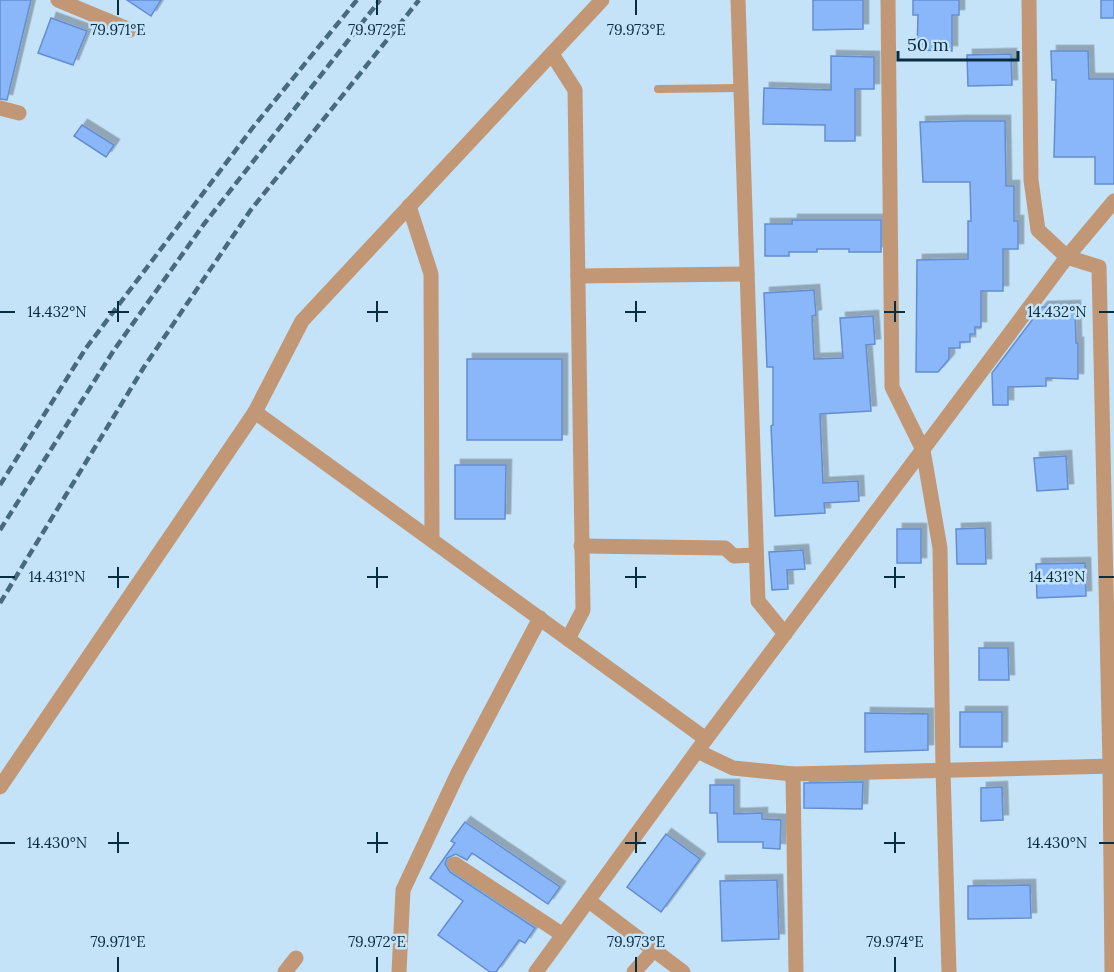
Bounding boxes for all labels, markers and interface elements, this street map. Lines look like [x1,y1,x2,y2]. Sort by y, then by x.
text: 79.971°E [90,20,146,39]
text: 79.972°E [348,20,406,39]
text: 79.973°E [607,20,665,39]
scale bar [898,24,1018,62]
text: 50 m [907,33,949,56]
text: 14.432°N [27,302,87,321]
text: 14.432°N [1027,302,1087,321]
text: 14.431°N [29,567,85,586]
text: 14.431°N [1029,567,1085,586]
text: 14.430°N [27,833,87,852]
text: 14.430°N [1027,833,1087,852]
text: 79.971°E [90,932,146,951]
text: 79.972°E [348,932,406,951]
text: 79.973°E [607,932,665,951]
text: 79.974°E [866,932,924,951]

